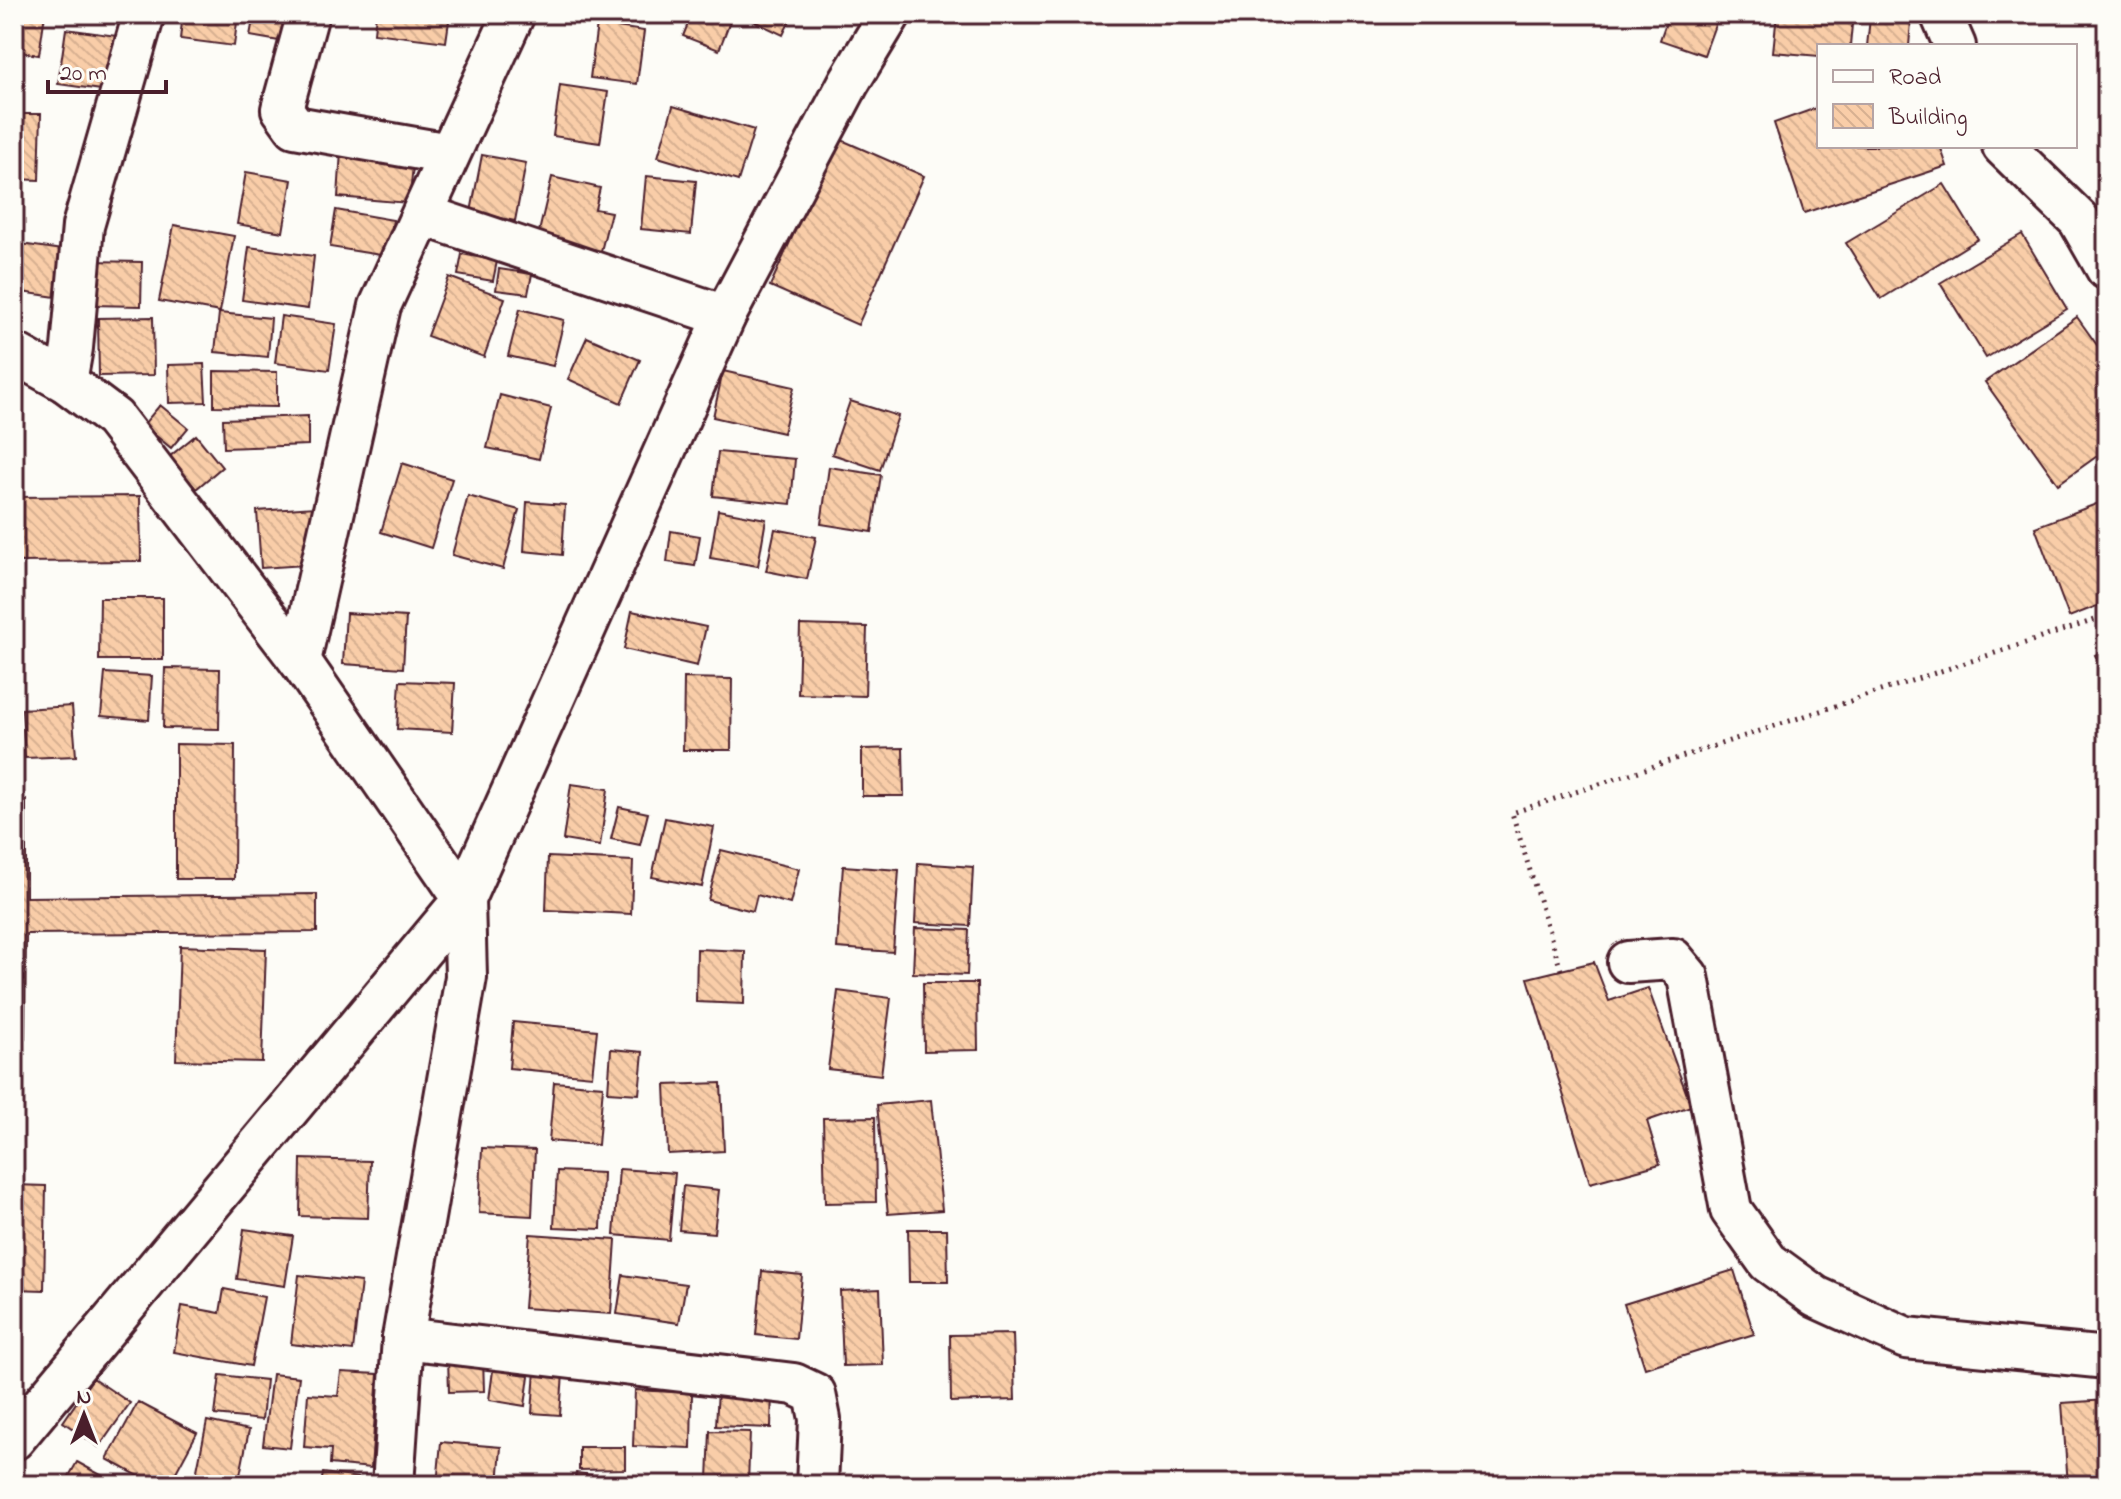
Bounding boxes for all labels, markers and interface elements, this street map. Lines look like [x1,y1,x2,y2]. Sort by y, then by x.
scale bar [48,44,166,94]
legend [1817,44,2077,148]
text: 20 m [60,57,107,92]
text: Road [1889,61,1942,96]
text: Building [1888,101,1968,136]
north arrow [44,1375,124,1455]
text: N [77,1382,91,1414]

